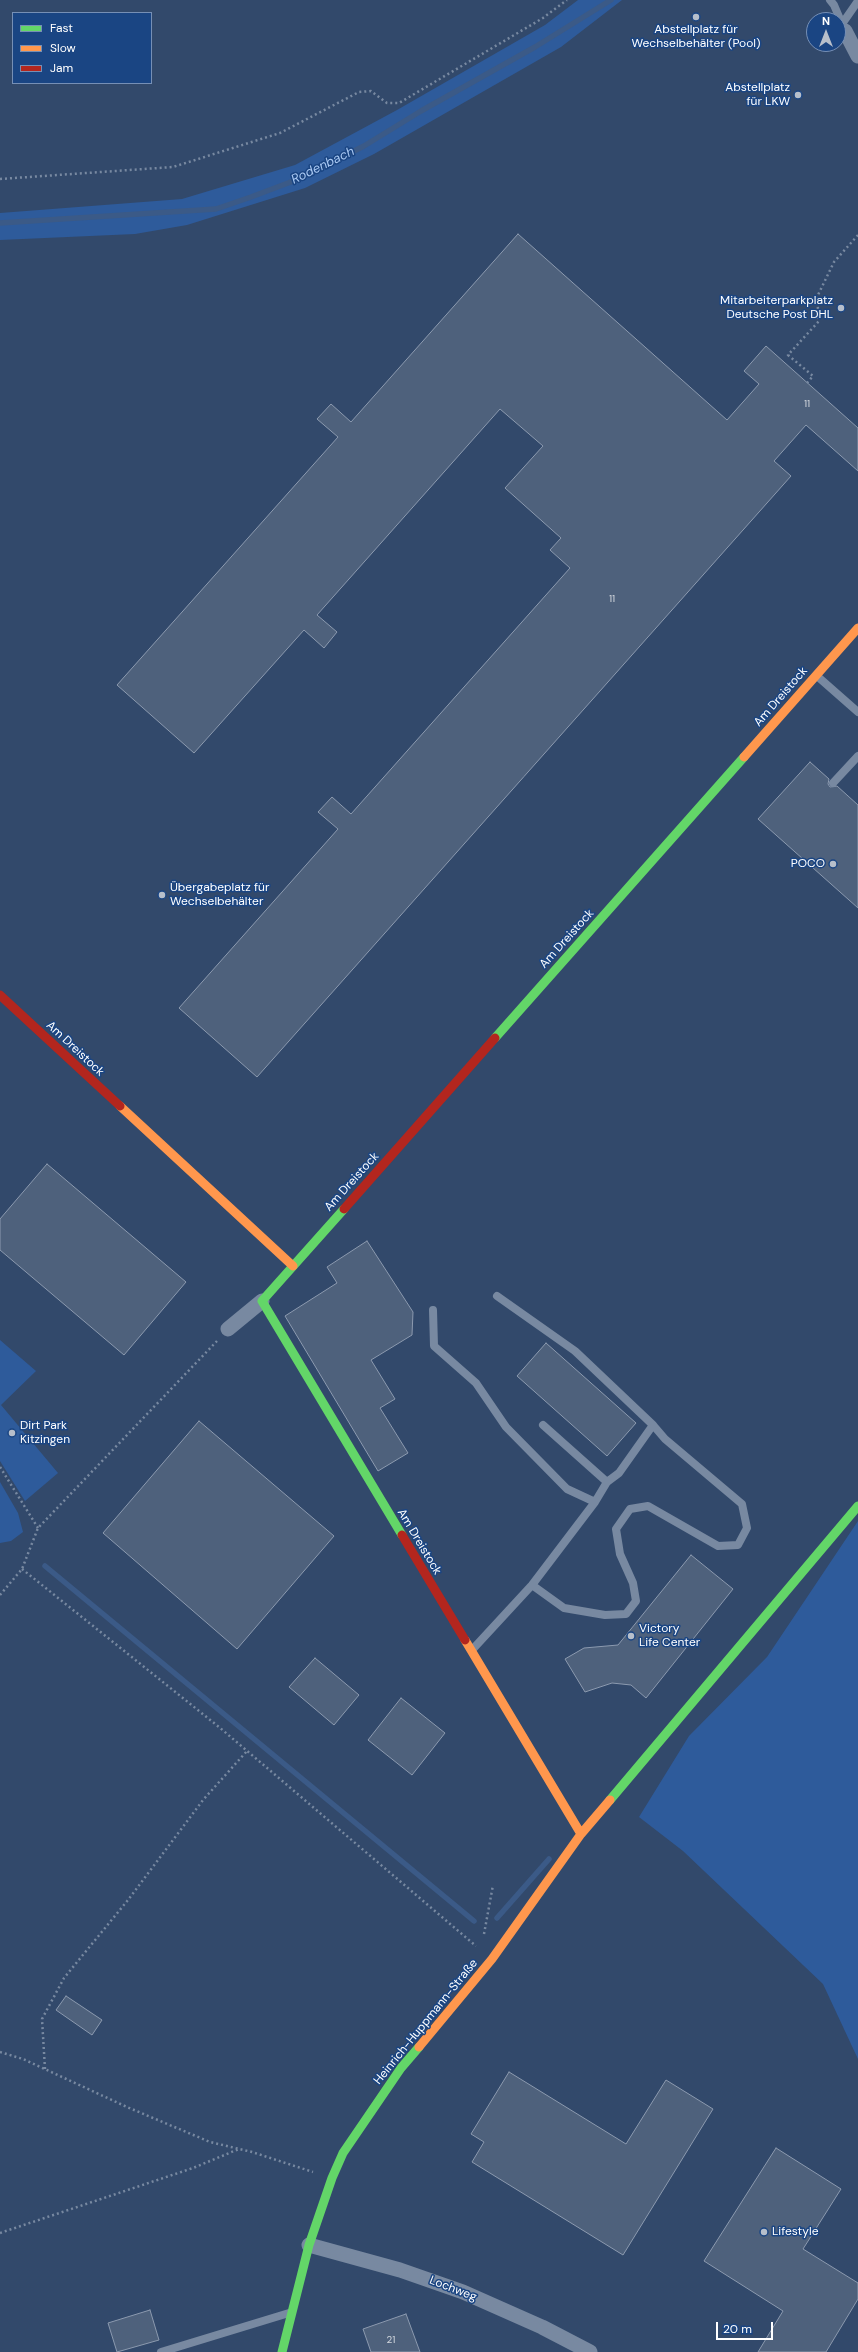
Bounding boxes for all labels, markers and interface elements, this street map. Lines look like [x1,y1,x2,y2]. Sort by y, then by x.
legend [12,12,152,84]
marker: Abstellplatz für Wechselbehälter (Pool) [691,12,701,22]
north arrow [806,12,846,52]
text: N [822,14,830,28]
text: Fast [50,20,73,36]
place label: Abstellplatz für Wechselbehälter (Pool) [632,23,760,51]
text: Slow [50,40,76,56]
text: Jam [50,60,73,76]
place label: Abstellplatz für LKW [725,81,790,109]
marker: Abstellplatz für LKW [793,90,803,100]
water label: Rodenbach [289,144,357,188]
place label: Mitarbeiterparkplatz Deutsche Post DHL [720,294,833,322]
marker: Mitarbeiterparkplatz Deutsche Post DHL [836,303,846,313]
house number: 11 [804,398,810,410]
house number: 11 [609,593,615,605]
street label: Am Dreistock [751,664,811,730]
place label: POCO [791,857,825,871]
marker: POCO [828,859,838,869]
place label: Übergabeplatz für Wechselbehälter [170,881,269,909]
marker: Übergabeplatz für Wechselbehälter [157,890,167,900]
street label: Am Dreistock [537,907,597,971]
street label: Am Dreistock [43,1018,107,1080]
street label: Am Dreistock [322,1150,382,1214]
place label: Dirt Park Kitzingen [20,1419,70,1447]
marker: Dirt Park Kitzingen [7,1428,17,1438]
street label: Am Dreistock [394,1506,444,1578]
place label: Victory Life Center [639,1622,700,1650]
marker: Victory Life Center [626,1631,636,1641]
street label: Heinrich-Huppmann-Straße [371,1956,481,2088]
place label: Lifestyle [772,2225,818,2239]
marker: Lifestyle [759,2227,769,2237]
street label: Lochweg [427,2273,479,2305]
scale bar [718,2314,775,2340]
text: 20 m [723,2321,752,2337]
house number: 21 [387,2334,395,2346]

